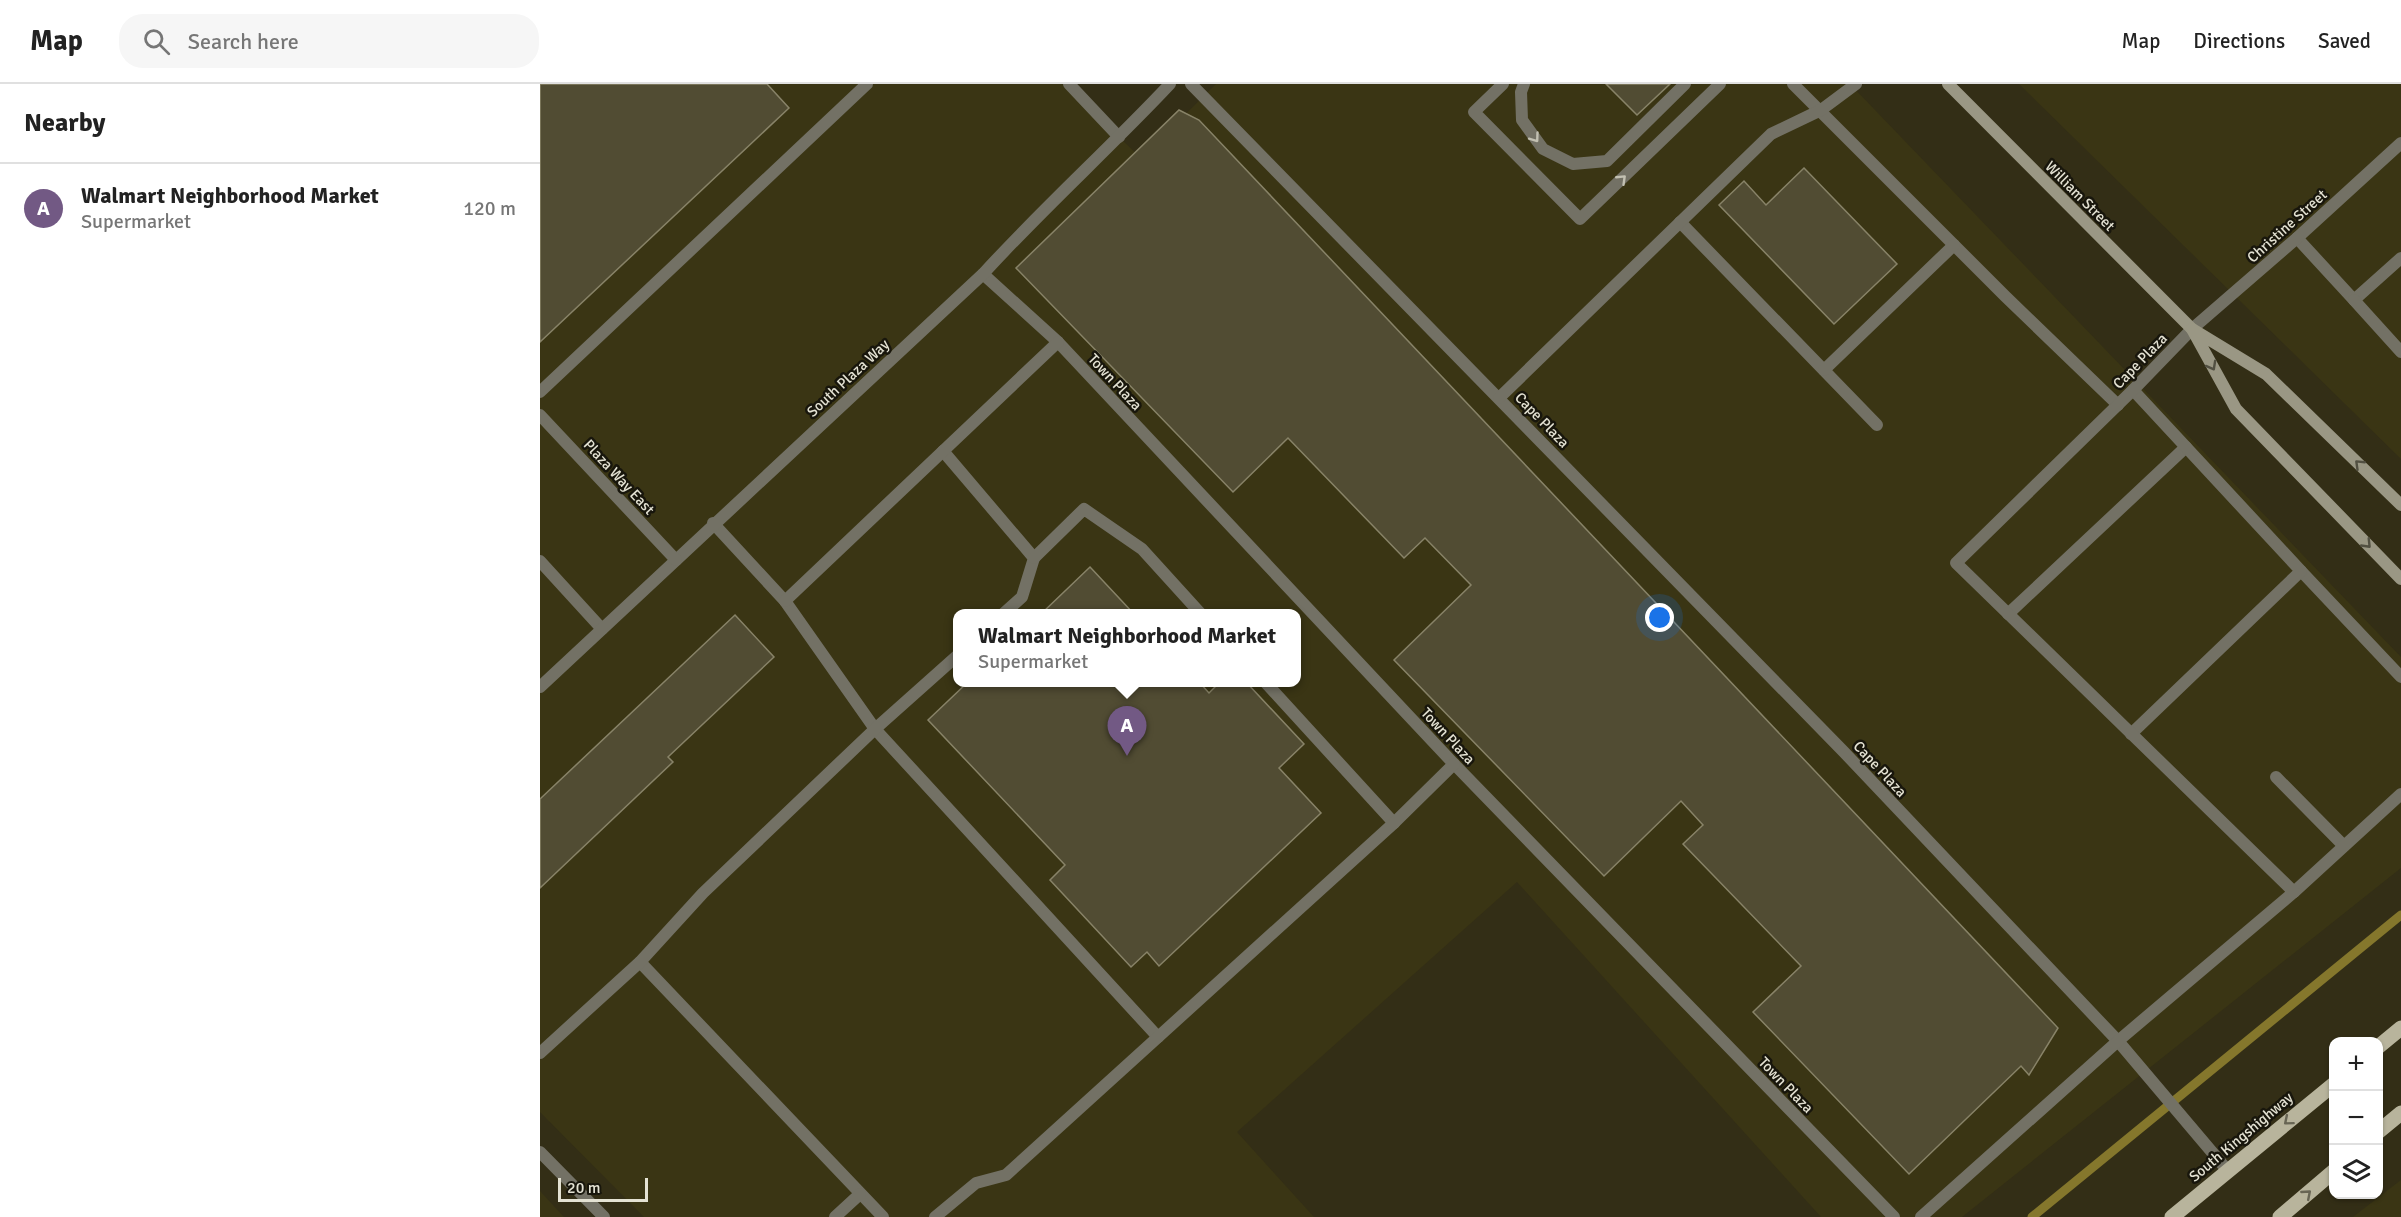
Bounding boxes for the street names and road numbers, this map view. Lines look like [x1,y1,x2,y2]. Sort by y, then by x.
street label: William Street [2041,157,2119,235]
street label: Christine Street [2243,185,2331,267]
street label: Cape Plaza [2109,330,2171,392]
street label: South Plaza Way [803,335,893,421]
street label: Town Plaza [1084,350,1146,414]
street label: Cape Plaza [1511,389,1573,451]
street label: Plaza Way East [580,436,658,518]
street label: Town Plaza [1417,704,1479,768]
street label: Cape Plaza [1849,737,1911,801]
street label: Town Plaza [1755,1053,1817,1117]
street label: South Kingshighway [2185,1088,2297,1186]

